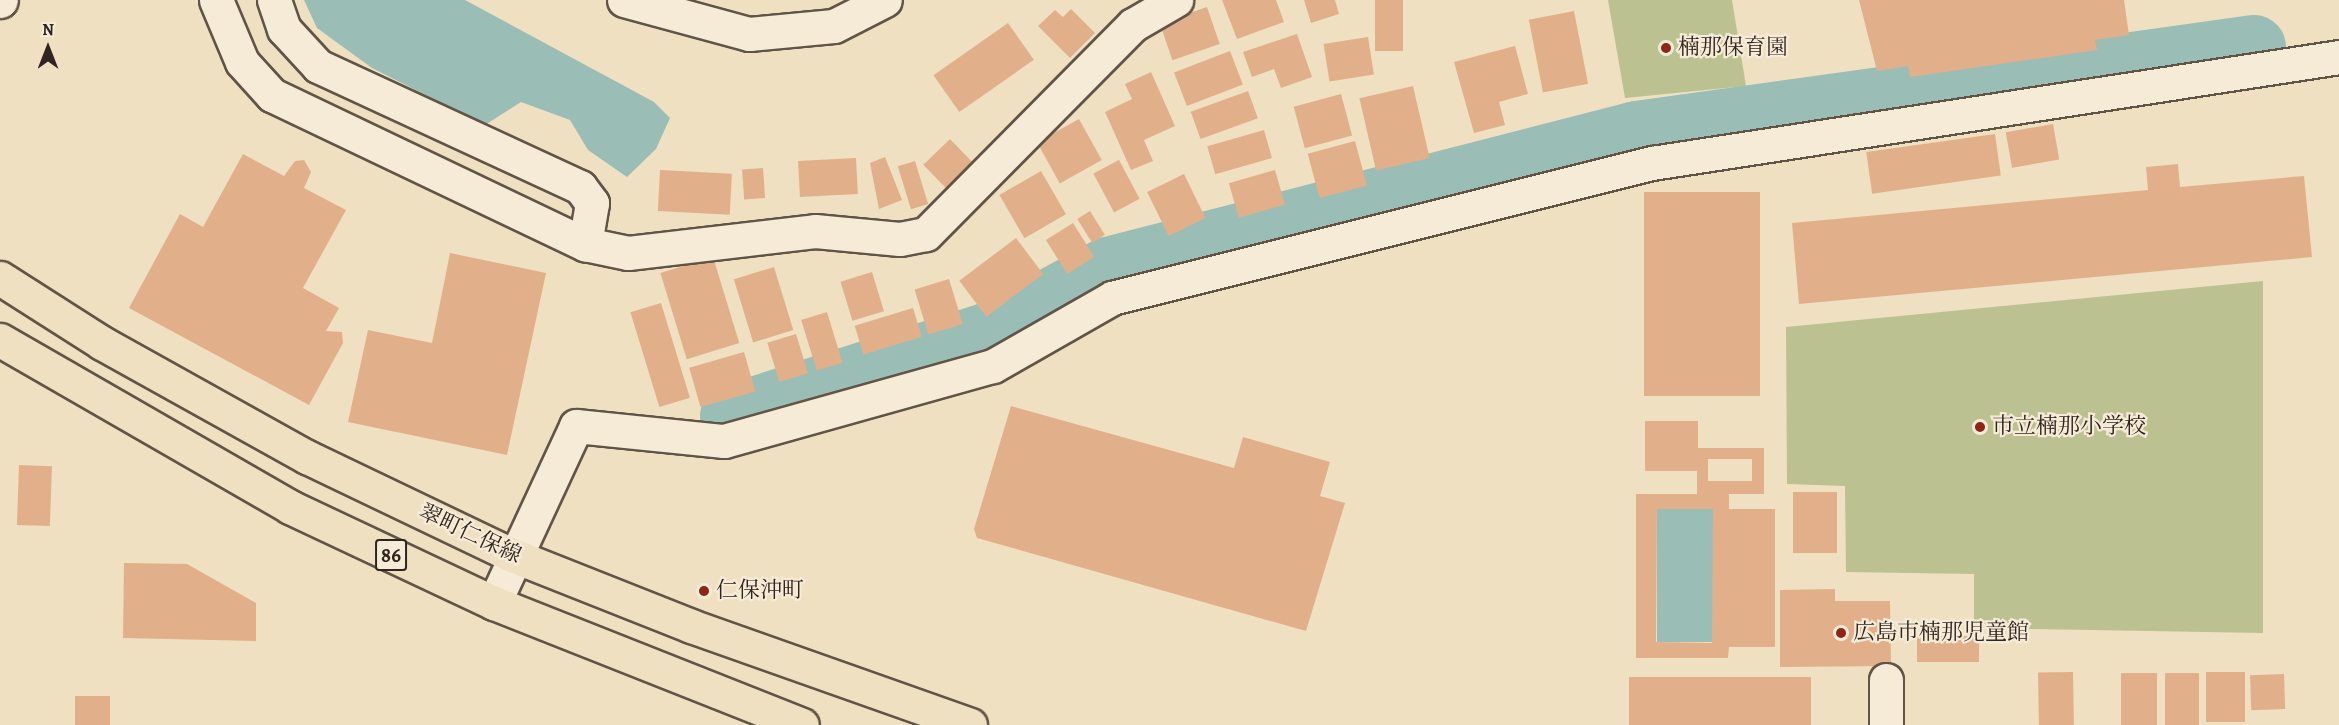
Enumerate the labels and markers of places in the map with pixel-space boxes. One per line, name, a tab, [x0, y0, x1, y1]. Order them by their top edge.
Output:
place label: 楠那保育園	[1678, 35, 1788, 61]
marker: 楠那保育園	[1659, 41, 1673, 55]
place label: 市立楠那小学校	[1992, 414, 2146, 440]
marker: 市立楠那小学校	[1973, 420, 1987, 434]
place label: 仁保沖町	[716, 578, 804, 604]
marker: 仁保沖町	[697, 584, 711, 598]
place label: 広島市楠那児童館	[1853, 620, 2029, 646]
marker: 広島市楠那児童館	[1834, 626, 1848, 640]

